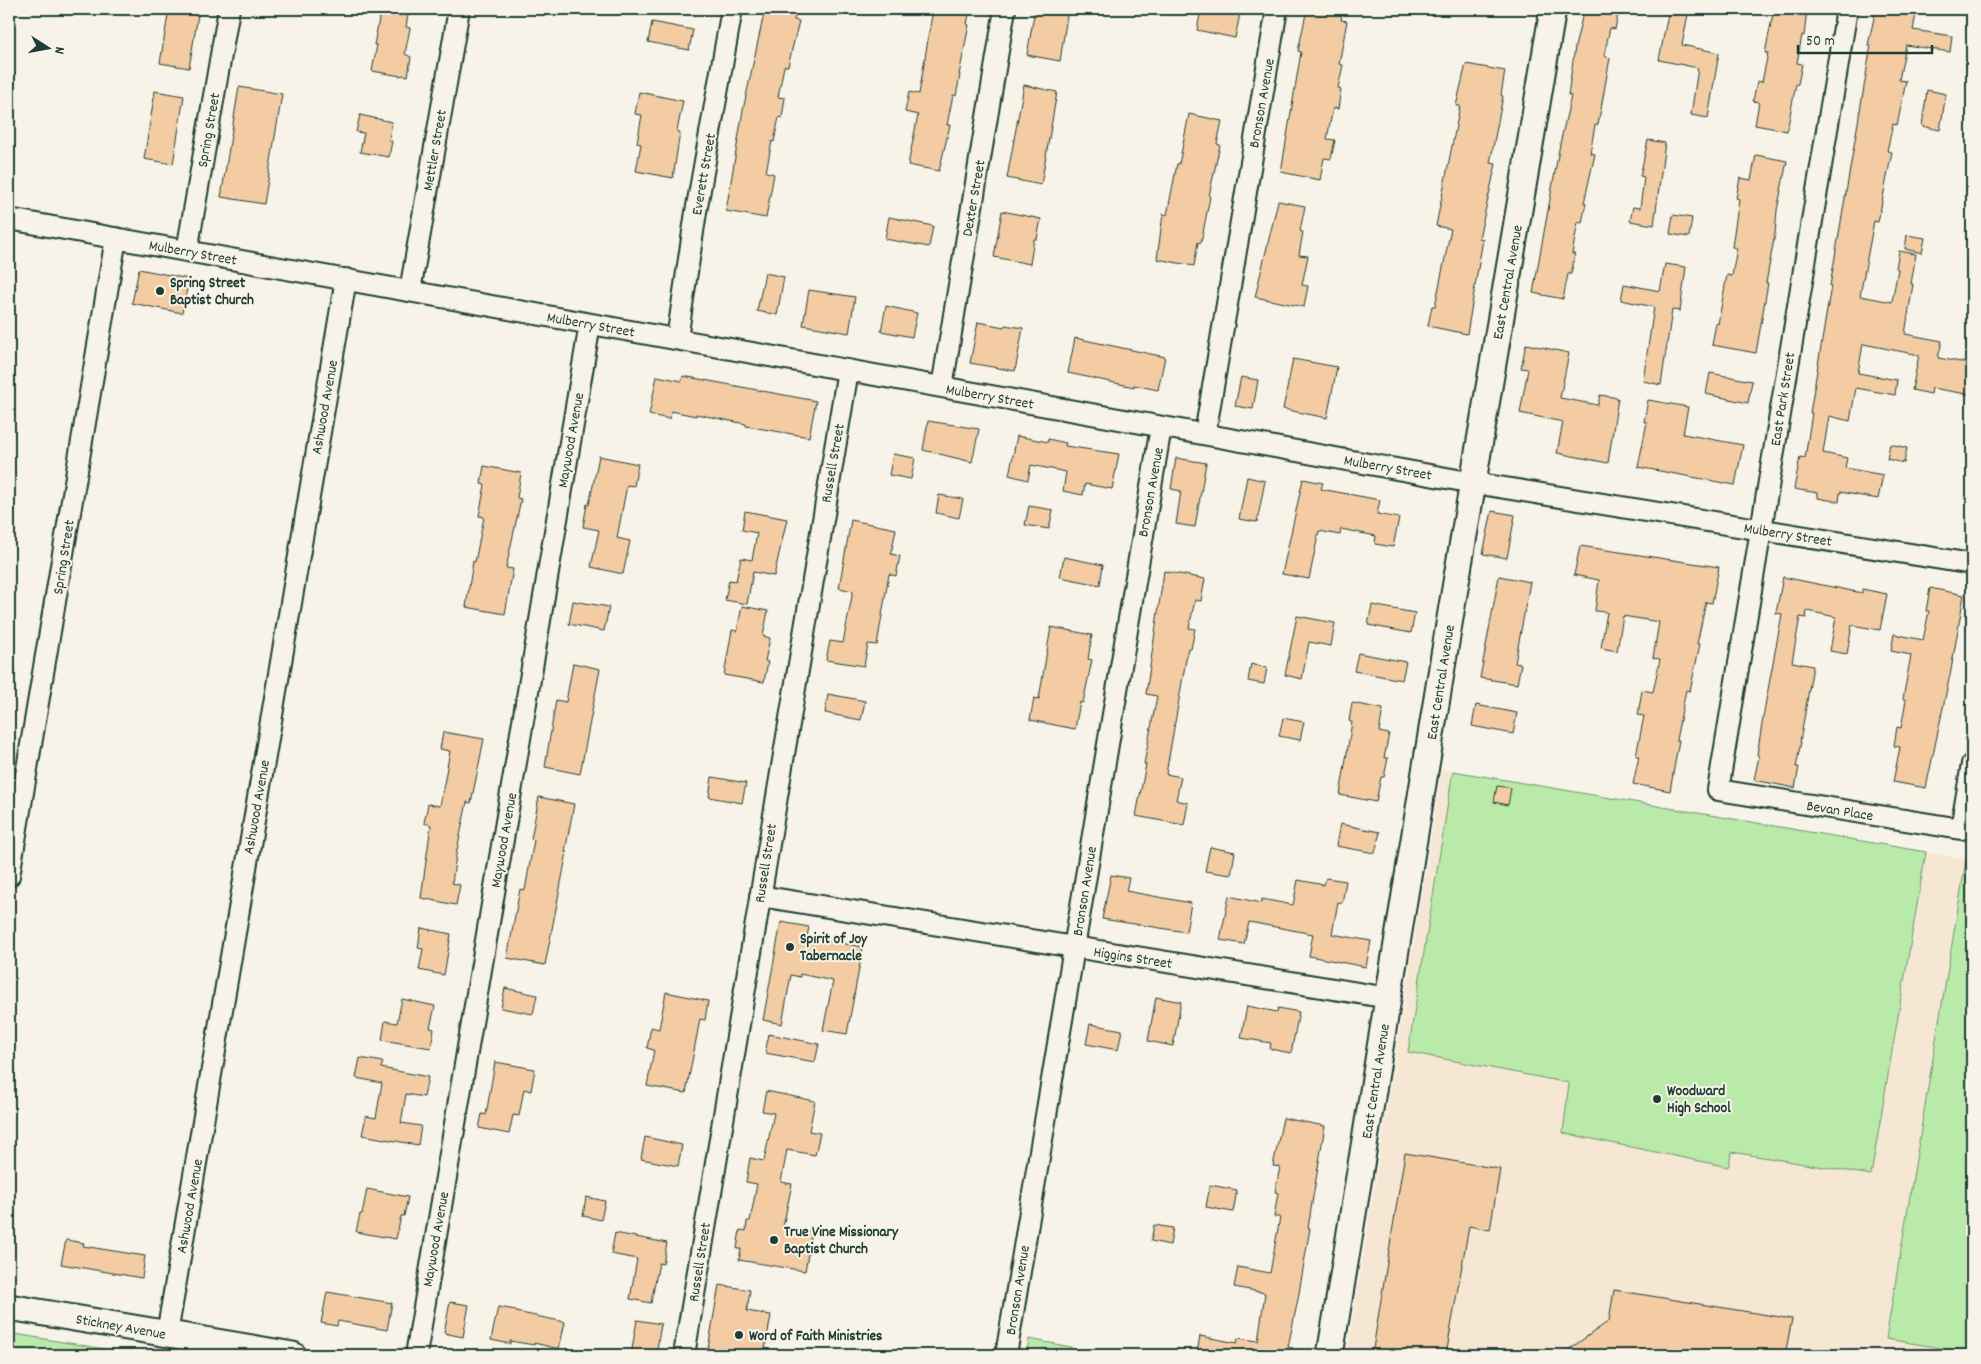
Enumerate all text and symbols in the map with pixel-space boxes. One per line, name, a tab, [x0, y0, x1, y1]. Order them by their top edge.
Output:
north arrow	[22, 22, 72, 72]
scale bar	[1798, 22, 1932, 54]
text: 50 m	[1806, 31, 1835, 53]
text: N	[48, 45, 69, 55]
street label: Bronson Avenue	[1244, 56, 1282, 150]
street label: Spring Street	[193, 91, 227, 169]
street label: Mettler Street	[418, 108, 454, 193]
street label: Everett Street	[687, 131, 723, 217]
street label: Dexter Street	[957, 158, 993, 238]
street label: East Central Avenue	[1488, 223, 1530, 342]
street label: Mulberry Street	[147, 235, 239, 273]
place label: Spring Street Baptist Church	[170, 273, 254, 312]
marker: Spring Street Baptist Church	[154, 285, 166, 297]
street label: Mulberry Street	[545, 307, 637, 345]
street label: East Park Street	[1766, 350, 1802, 448]
street label: Ashwood Avenue	[307, 358, 345, 456]
street label: Mulberry Street	[944, 379, 1036, 417]
street label: Maywood Avenue	[553, 391, 591, 490]
street label: Russell Street	[816, 422, 852, 505]
street label: Bronson Avenue	[1133, 445, 1171, 539]
street label: Mulberry Street	[1342, 450, 1434, 488]
street label: Spring Street	[48, 518, 82, 596]
street label: Mulberry Street	[1742, 518, 1834, 554]
street label: East Central Avenue	[1422, 623, 1462, 741]
street label: Ashwood Avenue	[239, 758, 277, 856]
street label: Maywood Avenue	[486, 791, 524, 890]
street label: Bevan Place	[1805, 796, 1875, 828]
street label: Russell Street	[750, 822, 784, 905]
street label: Bronson Avenue	[1068, 844, 1104, 938]
place label: Spirit of Joy Tabernacle	[800, 929, 868, 968]
marker: Spirit of Joy Tabernacle	[784, 941, 796, 953]
street label: Higgins Street	[1092, 942, 1174, 976]
street label: East Central Avenue	[1357, 1022, 1397, 1140]
place label: Woodward High School	[1667, 1081, 1731, 1120]
marker: Woodward High School	[1651, 1093, 1663, 1105]
street label: Ashwood Avenue	[172, 1157, 210, 1255]
street label: Maywood Avenue	[418, 1190, 456, 1289]
street label: Russell Street	[684, 1221, 718, 1304]
place label: True Vine Missionary Baptist Church	[784, 1222, 899, 1261]
marker: True Vine Missionary Baptist Church	[768, 1234, 780, 1246]
street label: Bronson Avenue	[1001, 1243, 1037, 1337]
street label: Stickney Avenue	[74, 1309, 168, 1347]
place label: Word of Faith Ministries	[749, 1326, 882, 1348]
marker: Word of Faith Ministries	[733, 1329, 745, 1341]

